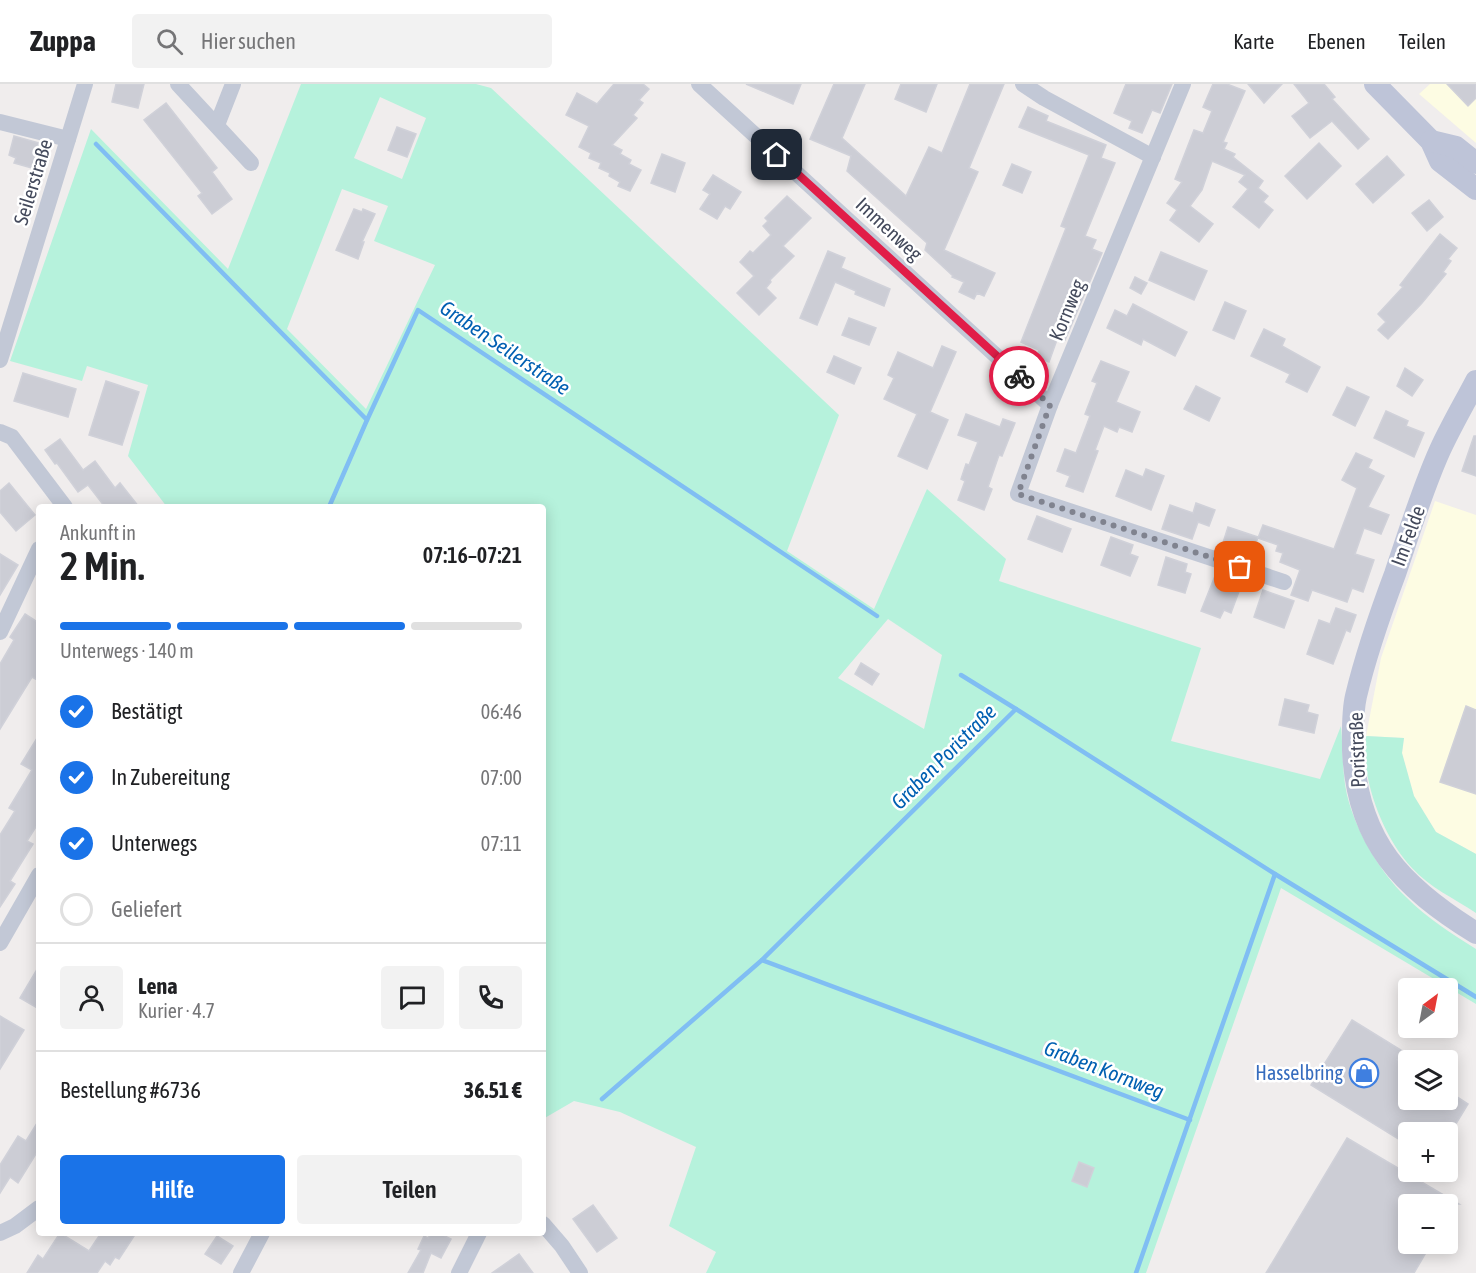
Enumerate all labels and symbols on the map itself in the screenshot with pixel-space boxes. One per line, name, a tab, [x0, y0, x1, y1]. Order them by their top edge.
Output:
pin	[751, 129, 802, 180]
street label: Seilerstraße	[9, 136, 56, 227]
street label: Immenweg	[851, 192, 927, 265]
street label: Kornweg	[1044, 276, 1089, 344]
water label: Graben Seilerstraße	[436, 295, 575, 399]
courier	[989, 346, 1049, 406]
street label: Im Felde	[1386, 502, 1429, 569]
pin	[1214, 541, 1265, 592]
water label: Graben Poristraße	[886, 699, 1001, 814]
street label: Poristraße	[1344, 712, 1369, 788]
north arrow	[1398, 978, 1458, 1038]
water label: Graben Kornweg	[1041, 1035, 1168, 1103]
shop icon: Hasselbring	[1348, 1057, 1380, 1089]
place label: Hasselbring	[1255, 1061, 1343, 1084]

